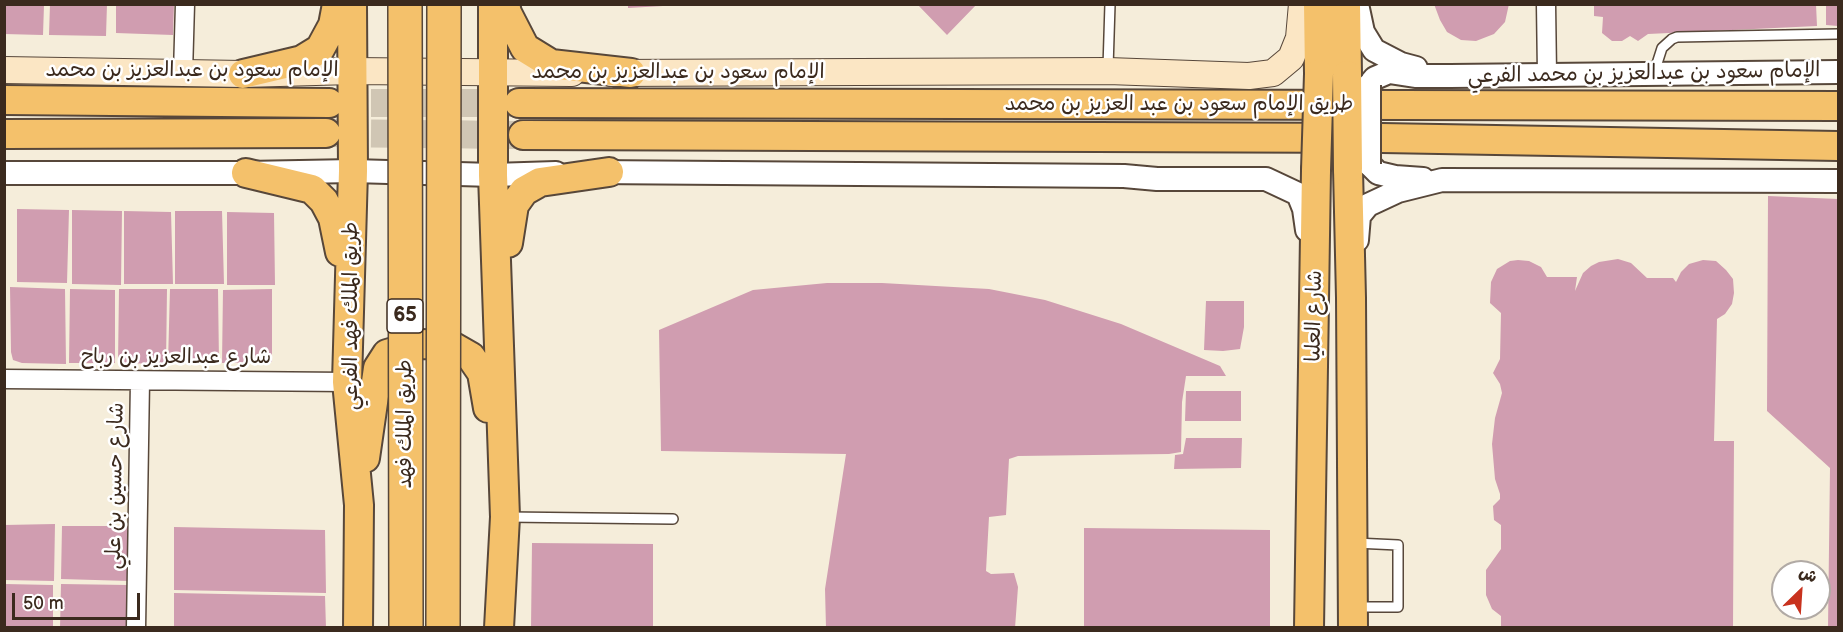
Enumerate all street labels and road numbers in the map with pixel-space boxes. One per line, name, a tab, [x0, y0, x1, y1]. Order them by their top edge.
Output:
street label: الإمام سعود بن عبدالعزيز بن محمد	[45, 58, 339, 84]
street label: الإمام سعود بن عبدالعزيز بن محمد الفرعي	[1467, 58, 1821, 90]
street label: الإمام سعود بن عبدالعزيز بن محمد	[531, 60, 825, 86]
street label: طريق الإمام سعود بن عبد العزيز بن محمد	[1005, 92, 1353, 118]
street label: طريق الملك فهد الفرعي	[339, 222, 365, 410]
street label: شارع العليا	[1302, 270, 1328, 362]
road number: 65	[387, 299, 423, 333]
street label: شارع عبدالعزيز بن رباح	[81, 345, 271, 371]
street label: طريق الملك فهد	[393, 359, 419, 489]
street label: شارع حسين بن علي	[102, 402, 130, 570]

